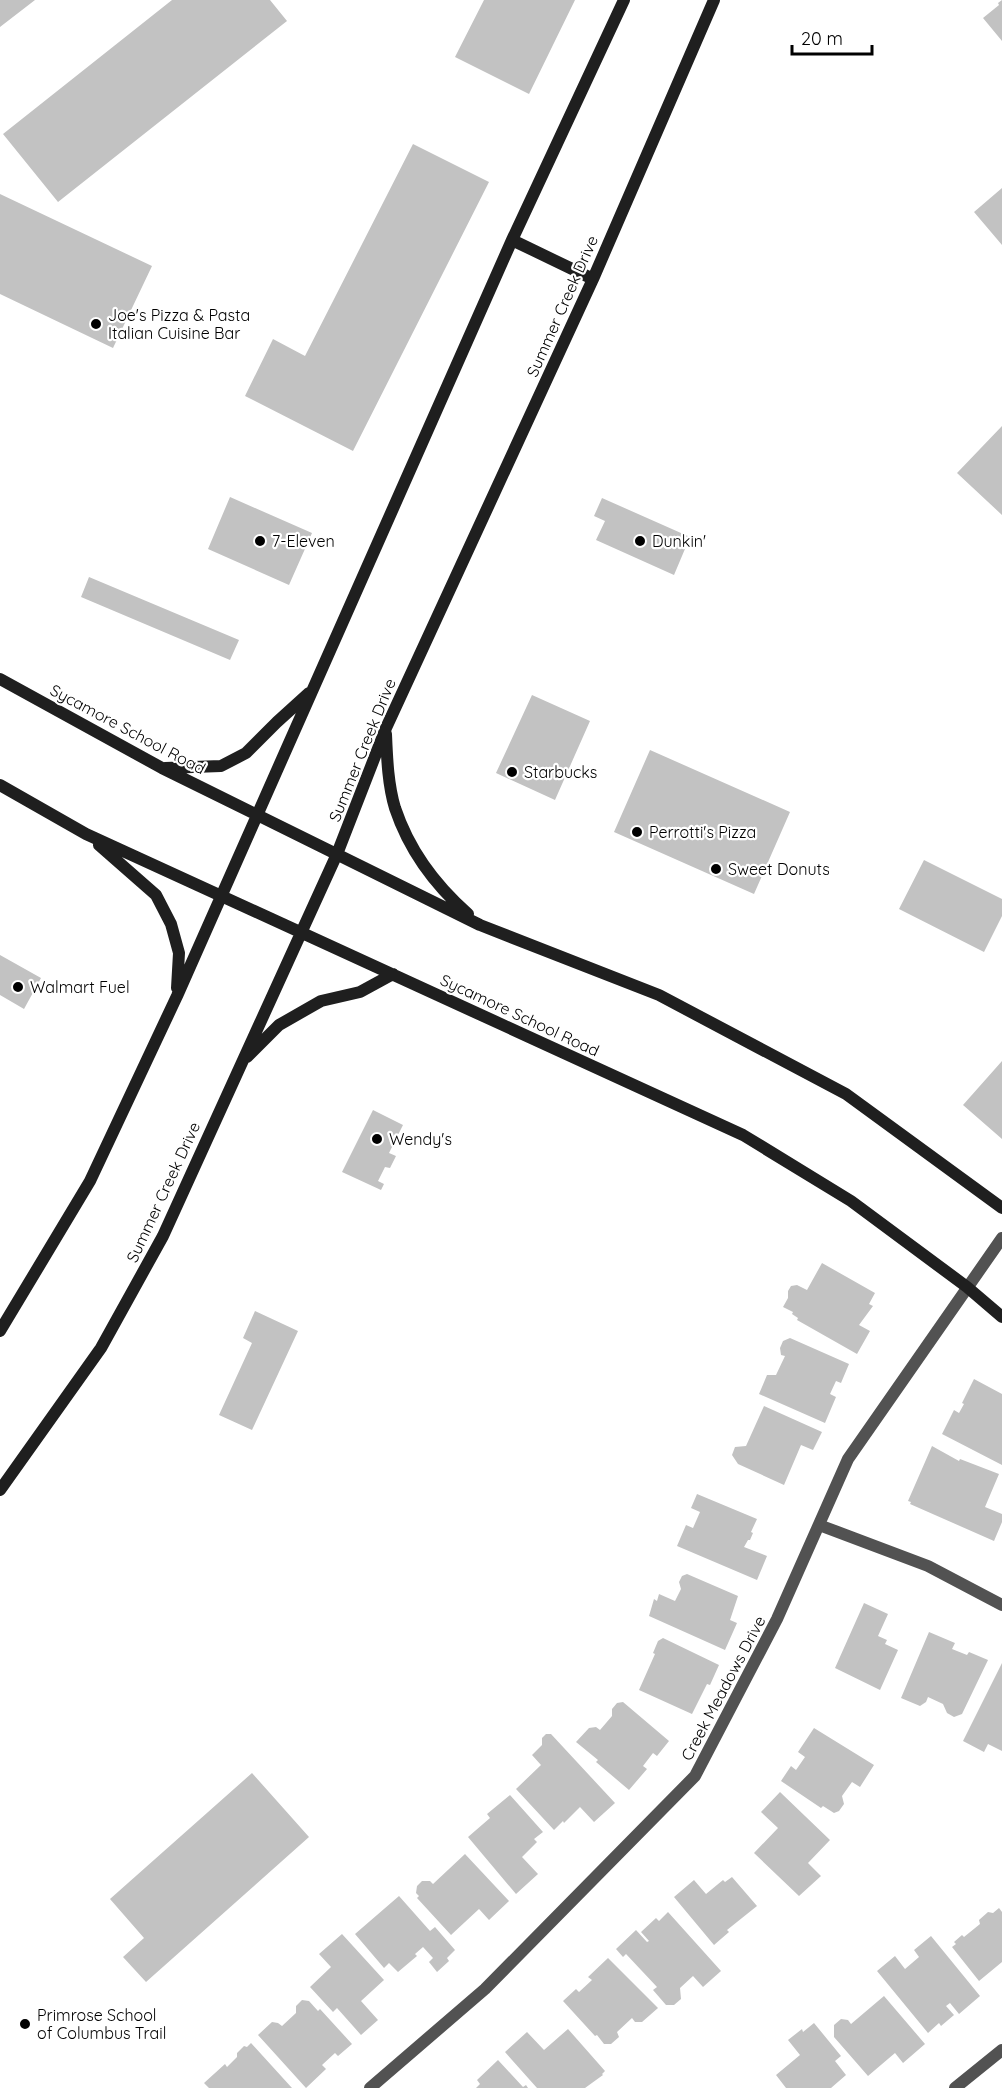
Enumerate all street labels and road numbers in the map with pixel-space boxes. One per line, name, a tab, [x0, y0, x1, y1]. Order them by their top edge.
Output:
street label: Summer Creek Drive	[522, 232, 602, 380]
street label: Summer Creek Drive	[324, 675, 400, 825]
street label: Sycamore School Road	[47, 680, 209, 778]
street label: Sycamore School Road	[437, 969, 603, 1061]
street label: Summer Creek Drive	[122, 1119, 204, 1265]
street label: Creek Meadows Drive	[676, 1612, 770, 1764]

